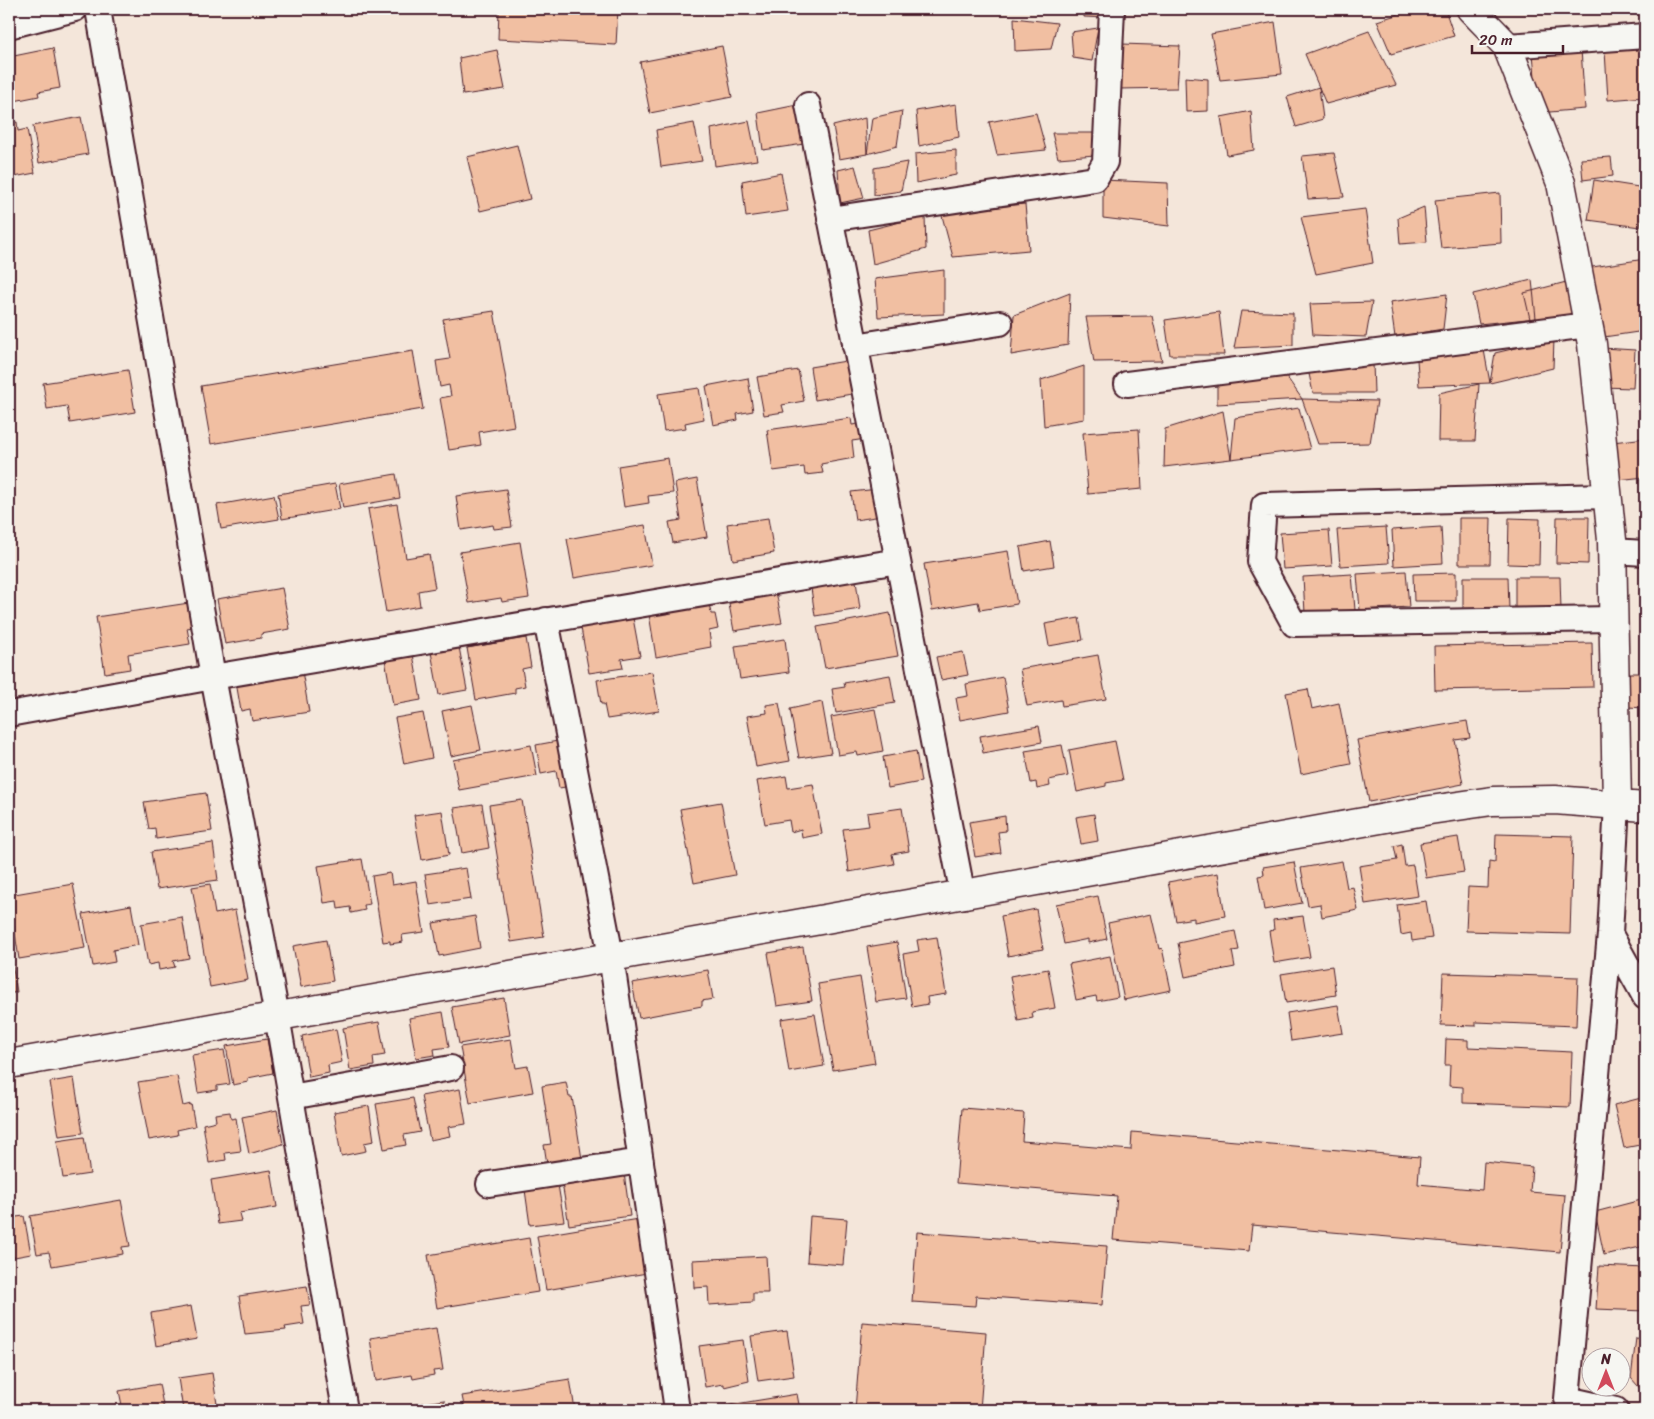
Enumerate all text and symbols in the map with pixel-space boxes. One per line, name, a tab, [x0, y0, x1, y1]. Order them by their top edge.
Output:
scale bar	[1472, 22, 1563, 54]
text: 20 m	[1479, 27, 1513, 53]
north arrow	[1582, 1346, 1632, 1396]
text: N	[1600, 1347, 1611, 1372]

